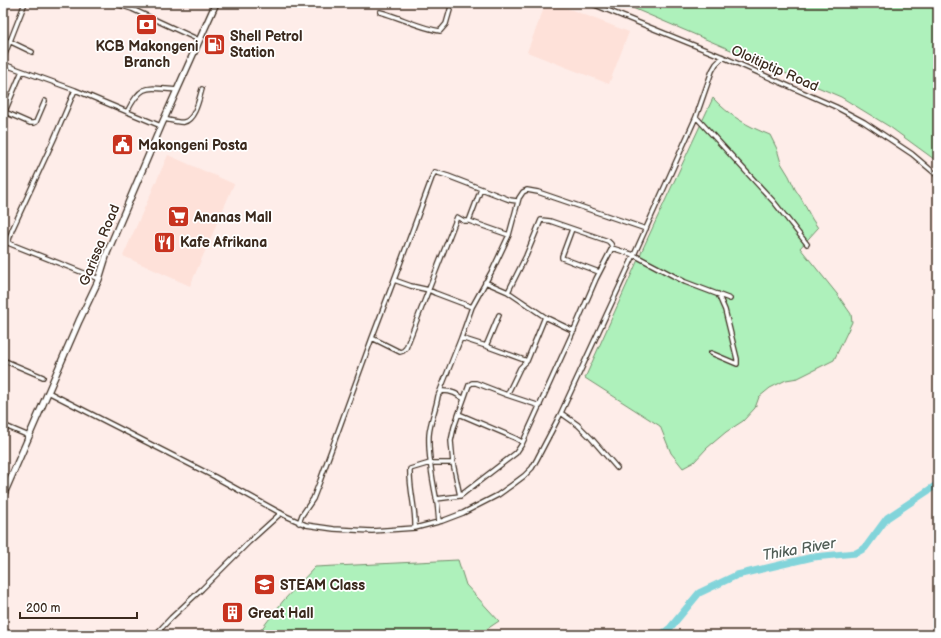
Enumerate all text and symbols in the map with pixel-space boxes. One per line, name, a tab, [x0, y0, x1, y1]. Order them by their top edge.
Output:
bank icon: KCB Makongeni Branch	[134, 11, 160, 37]
place label: Shell Petrol Station	[230, 28, 303, 61]
fuel station icon: Shell Petrol Station	[202, 31, 228, 57]
place label: KCB Makongeni Branch	[96, 38, 198, 71]
street label: Oloitiptip Road	[729, 42, 821, 95]
public building icon: Makongeni Posta	[110, 132, 136, 158]
place label: Makongeni Posta	[138, 137, 247, 154]
street label: Garissa Road	[75, 202, 123, 288]
supermarket icon: Ananas Mall	[166, 204, 192, 230]
place label: Ananas Mall	[193, 209, 272, 226]
restaurant icon: Kafe Afrikana	[152, 229, 178, 255]
place label: Kafe Afrikana	[180, 234, 267, 251]
water label: Thika River	[761, 533, 839, 565]
school or university icon: STEAM Class	[252, 572, 278, 598]
place label: STEAM Class	[280, 577, 365, 594]
scale bar	[20, 594, 137, 620]
building icon: Great Hall	[219, 600, 245, 626]
text: 200 m	[26, 601, 60, 616]
place label: Great Hall	[248, 605, 314, 622]

